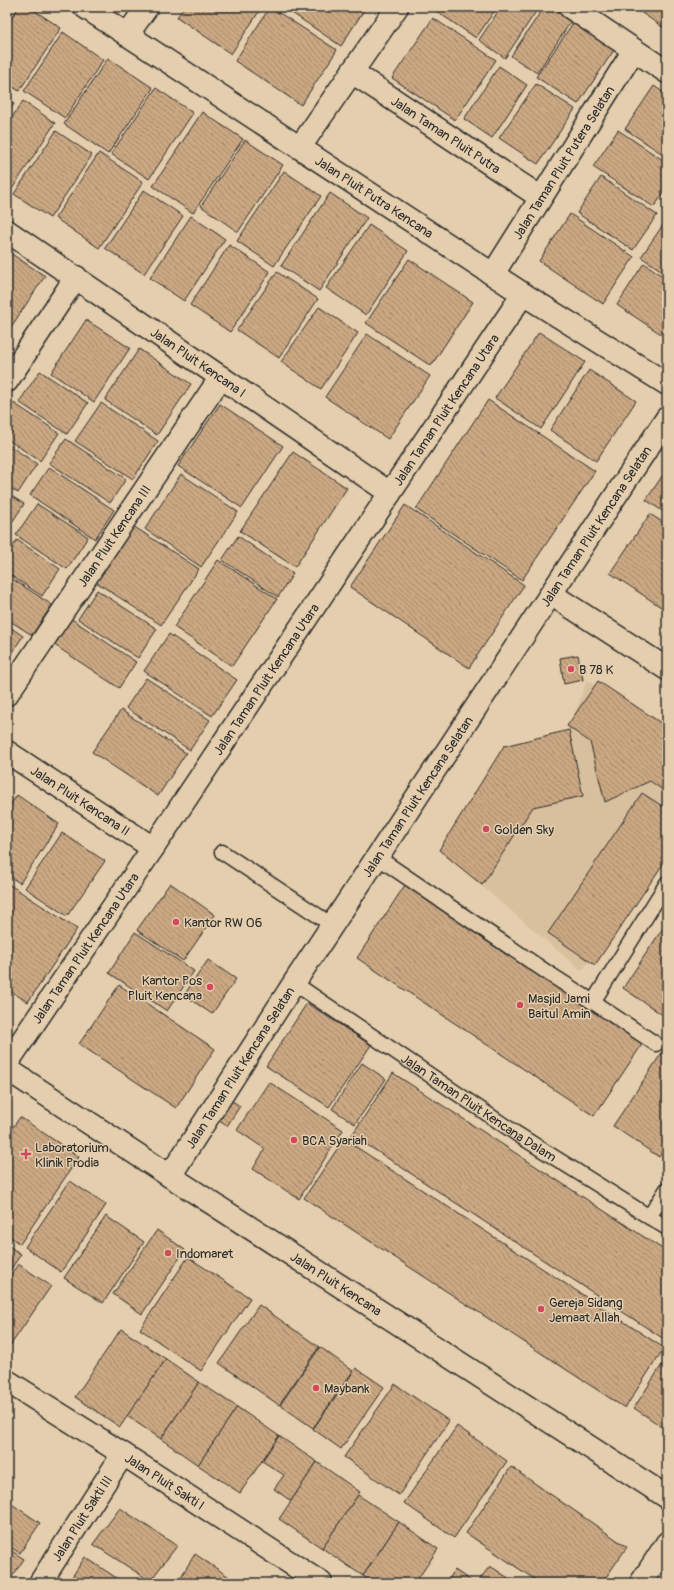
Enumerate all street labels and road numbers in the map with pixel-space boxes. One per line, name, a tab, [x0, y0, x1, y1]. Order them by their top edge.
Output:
street label: Jalan Taman Pluit Putera Selatan	[510, 83, 618, 243]
street label: Jalan Taman Pluit Putra	[388, 93, 503, 178]
street label: Jalan Pluit Putra Kencana	[312, 153, 436, 242]
street label: Jalan Pluit Kencana I	[147, 325, 249, 401]
street label: Jalan Taman Pluit Kencana Utara	[390, 331, 503, 489]
street label: Jalan Taman Pluit Kencana Selatan	[538, 443, 655, 610]
street label: Jalan Pluit Kencana III	[75, 482, 155, 590]
street label: Jalan Taman Pluit Kencana Utara	[210, 601, 323, 758]
street label: Jalan Taman Pluit Kencana Selatan	[359, 714, 477, 880]
street label: Jalan Pluit Kencana II	[27, 763, 133, 840]
street label: Jalan Taman Pluit Kencana Utara	[29, 870, 143, 1027]
street label: Jalan Taman Pluit Kencana Selatan	[183, 984, 298, 1152]
street label: Jalan Taman Pluit Kencana Dalam	[398, 1051, 559, 1166]
street label: Jalan Pluit Kencana	[287, 1249, 384, 1320]
street label: Jalan Pluit Sakti I	[122, 1450, 207, 1514]
street label: Jalan Pluit Sakti III	[49, 1473, 116, 1565]

